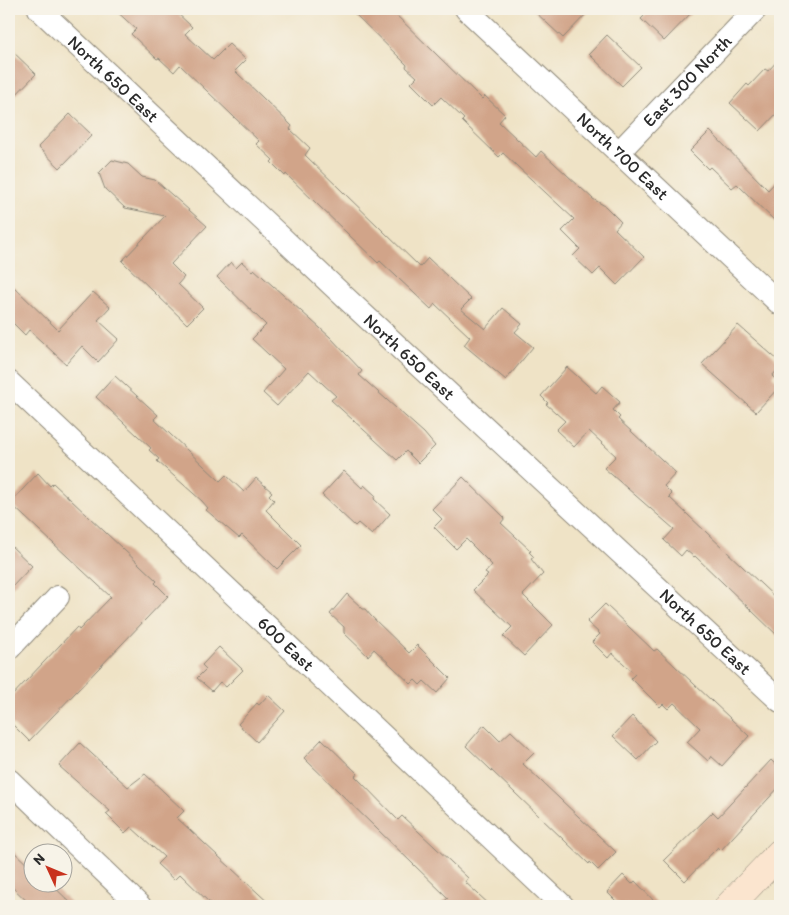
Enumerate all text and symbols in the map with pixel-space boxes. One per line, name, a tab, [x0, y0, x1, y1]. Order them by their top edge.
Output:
street label: East 300 North	[638, 30, 737, 131]
street label: North 650 East	[63, 31, 164, 127]
street label: North 700 East	[572, 108, 673, 205]
street label: North 650 East	[359, 309, 460, 405]
street label: North 650 East	[655, 584, 756, 680]
street label: 600 East	[253, 612, 319, 676]
north arrow	[22, 842, 72, 892]
text: N	[30, 850, 48, 869]

